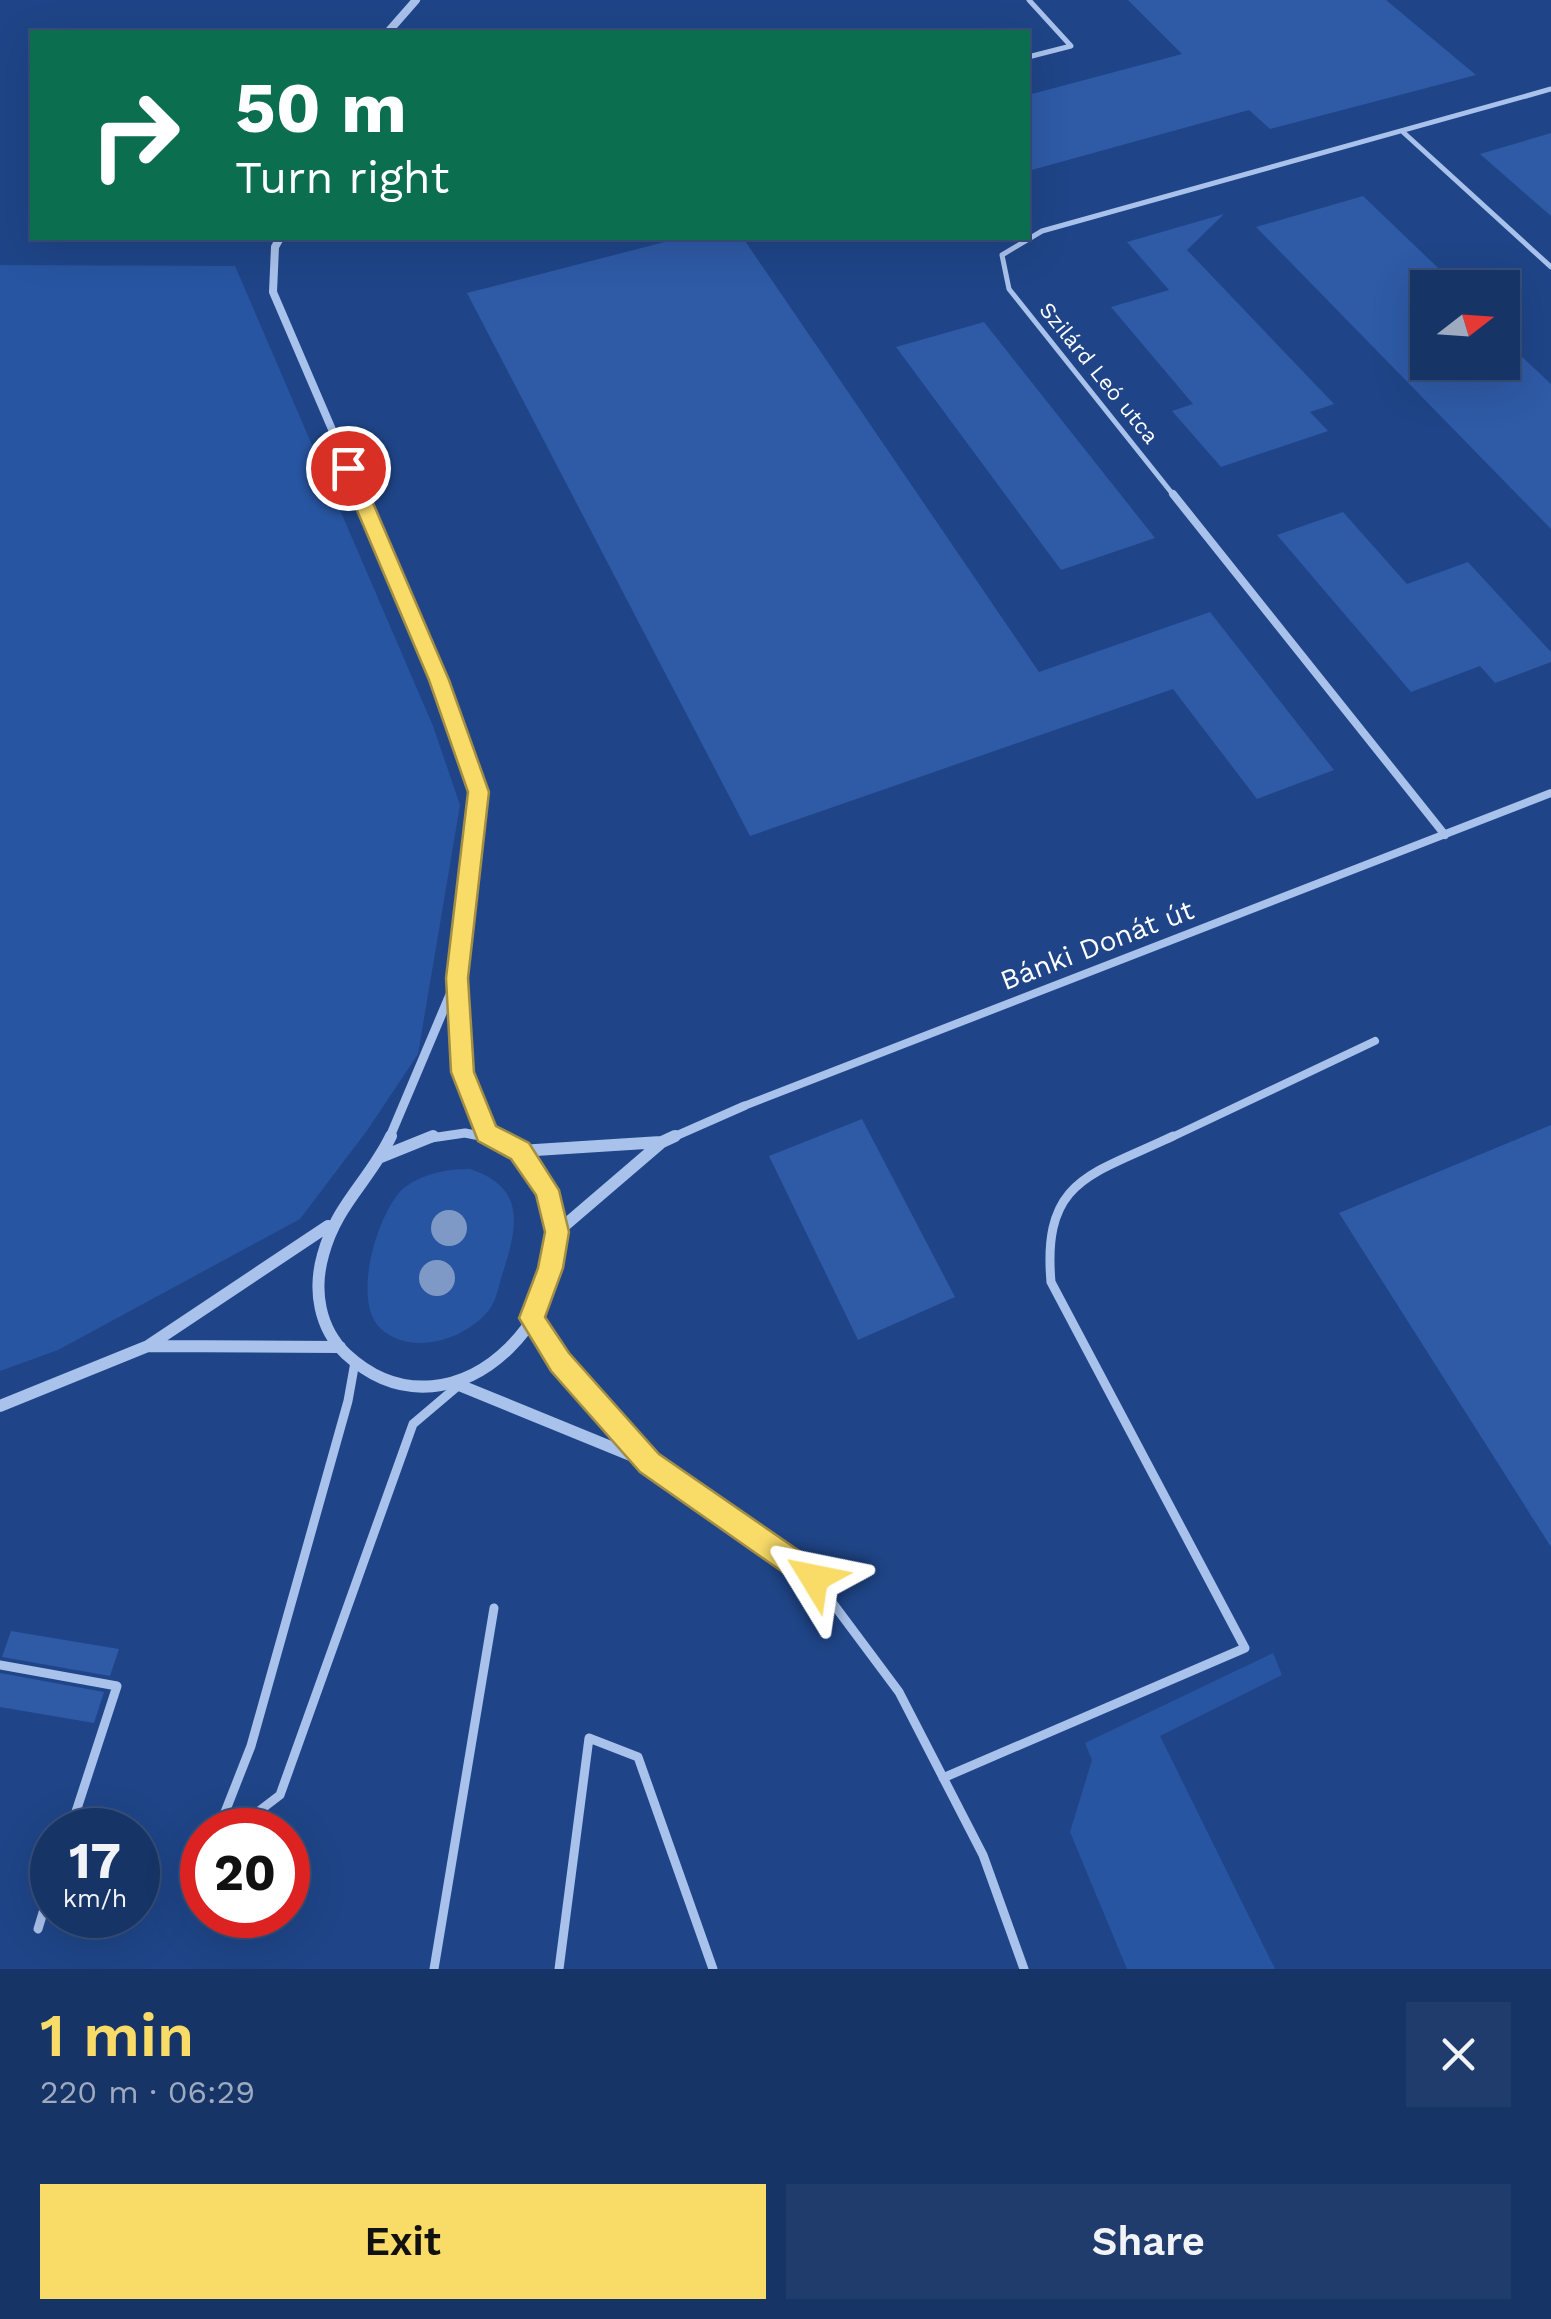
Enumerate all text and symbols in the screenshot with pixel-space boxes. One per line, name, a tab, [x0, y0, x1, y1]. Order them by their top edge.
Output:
text: 50 m	[235, 67, 407, 149]
icon: right	[70, 70, 200, 200]
text: Turn right	[235, 151, 449, 204]
north arrow	[1410, 270, 1520, 380]
map controls	[1410, 270, 1520, 380]
street label: Szilárd Leó utca	[1034, 297, 1164, 449]
pin	[306, 426, 391, 511]
icon: arrive	[321, 441, 376, 496]
street label: Bánki Donát út	[996, 893, 1198, 997]
position arrow	[762, 1526, 866, 1630]
speed limit sign: 20	[180, 1808, 310, 1938]
text: 17	[69, 1831, 121, 1890]
text: km/h	[63, 1884, 127, 1913]
text: 1 min	[40, 2000, 194, 2071]
button: close	[1406, 2002, 1511, 2107]
text: 220 m · 06:29	[40, 2073, 255, 2111]
button: Exit	[40, 2184, 766, 2299]
button: Share	[786, 2184, 1511, 2299]

